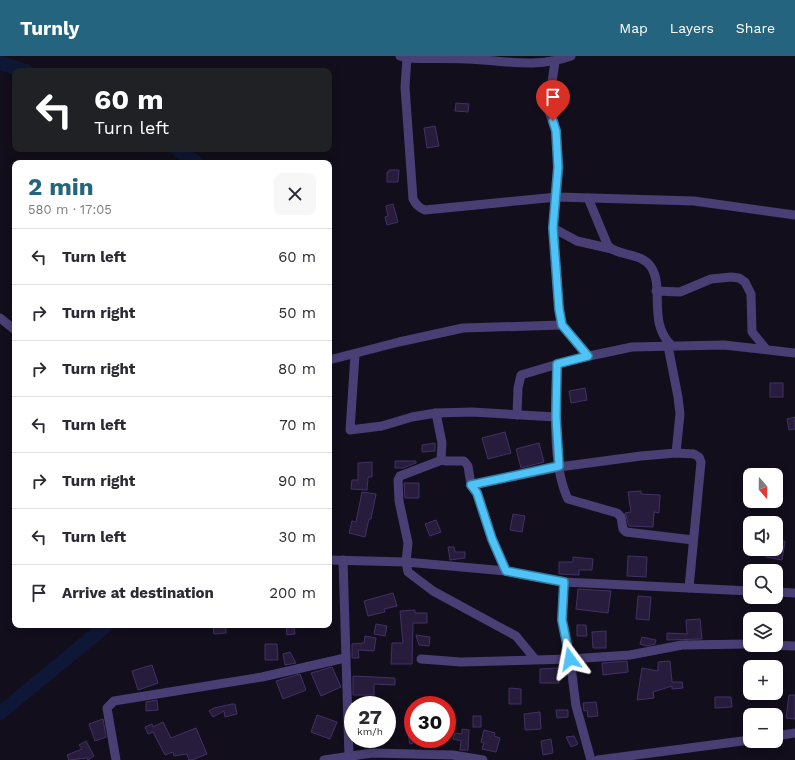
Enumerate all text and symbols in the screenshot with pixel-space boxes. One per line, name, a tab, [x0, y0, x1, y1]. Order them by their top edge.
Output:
text: Turnly	[20, 17, 80, 40]
text: Map	[619, 20, 648, 36]
text: Layers	[670, 20, 714, 36]
text: Share	[736, 20, 775, 36]
pin	[536, 80, 570, 121]
text: 60 m	[94, 83, 164, 116]
icon: left	[28, 84, 80, 136]
icon: arrive	[542, 86, 564, 108]
text: Turn left	[94, 117, 169, 138]
text: 2 min	[28, 173, 94, 201]
button: close	[274, 173, 316, 215]
text: 580 m · 17:05	[28, 202, 112, 217]
icon: left	[28, 246, 50, 268]
text: Turn left	[62, 248, 126, 266]
text: 60 m	[278, 248, 316, 266]
icon: right	[28, 302, 50, 324]
text: Turn right	[62, 304, 135, 322]
text: 50 m	[279, 304, 316, 322]
icon: right	[28, 358, 50, 380]
text: Turn right	[62, 360, 135, 378]
text: 80 m	[278, 360, 316, 378]
icon: left	[28, 414, 50, 436]
text: Turn left	[62, 416, 126, 434]
text: 70 m	[279, 416, 316, 434]
north arrow	[743, 468, 783, 508]
map controls	[743, 468, 783, 748]
icon: right	[28, 470, 50, 492]
text: Turn right	[62, 472, 135, 490]
text: 90 m	[278, 472, 316, 490]
button: sound	[743, 516, 783, 556]
icon: left	[28, 526, 50, 548]
text: Turn left	[62, 528, 126, 546]
text: 30 m	[279, 528, 316, 546]
button: search	[743, 564, 783, 604]
icon: arrive	[28, 582, 50, 604]
text: Arrive at destination	[62, 584, 214, 602]
text: 200 m	[269, 584, 316, 602]
button: layers	[743, 612, 783, 652]
position arrow	[549, 638, 591, 680]
button: +	[743, 660, 783, 700]
speed limit sign: 30	[404, 696, 456, 748]
text: 27	[358, 705, 382, 729]
button: −	[743, 708, 783, 748]
text: km/h	[357, 726, 383, 737]

